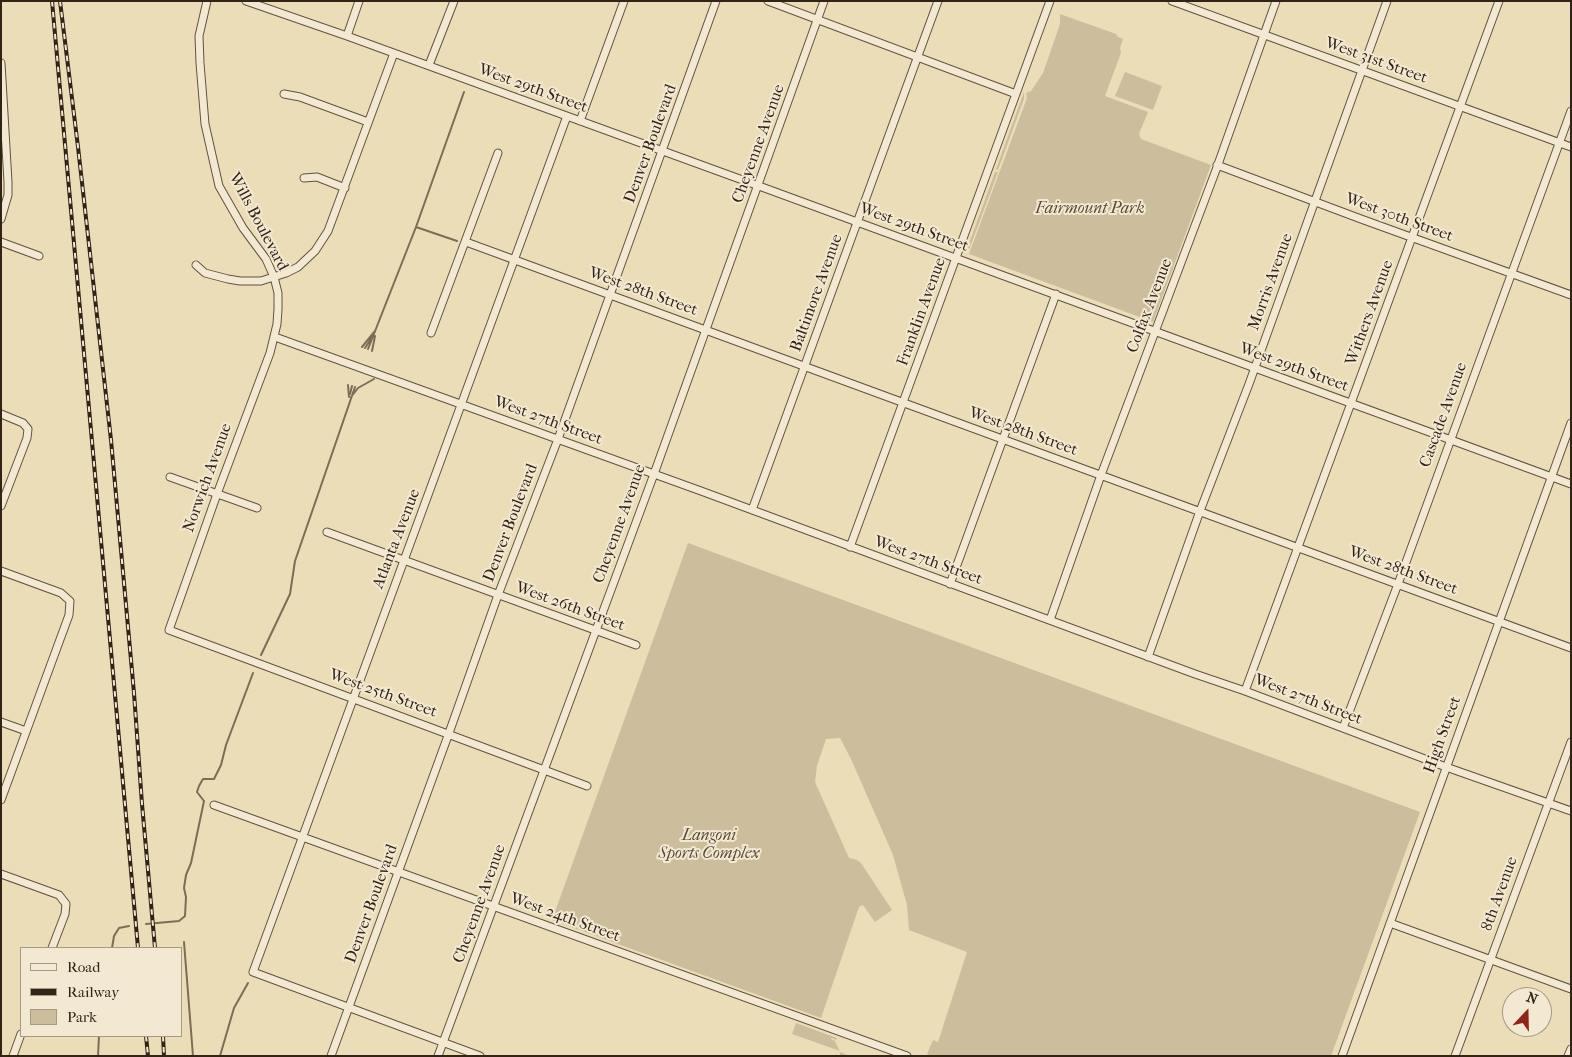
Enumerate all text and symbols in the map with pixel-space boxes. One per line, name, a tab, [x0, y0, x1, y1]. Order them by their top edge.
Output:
street label: West 31st Street	[1322, 34, 1430, 88]
street label: West 29th Street	[476, 60, 590, 118]
street label: Denver Boulevard	[621, 82, 681, 206]
street label: Cheyenne Avenue	[729, 82, 789, 206]
street label: Wills Boulevard	[224, 170, 292, 274]
street label: West 30th Street	[1342, 190, 1456, 246]
street label: West 29th Street	[857, 199, 971, 257]
park label: Fairmount Park	[1035, 199, 1145, 219]
street label: Morris Avenue	[1245, 231, 1297, 333]
street label: Baltimore Avenue	[787, 232, 847, 354]
street label: Franklin Avenue	[894, 255, 950, 369]
street label: Colfax Avenue	[1123, 256, 1177, 356]
street label: Withers Avenue	[1342, 258, 1398, 368]
street label: West 28th Street	[586, 263, 700, 321]
street label: West 29th Street	[1237, 339, 1351, 397]
street label: Cascade Avenue	[1416, 360, 1472, 470]
street label: West 27th Street	[491, 392, 605, 450]
street label: West 28th Street	[966, 403, 1080, 461]
street label: Norwich Avenue	[179, 421, 237, 535]
street label: Denver Boulevard	[480, 461, 542, 585]
street label: Cheyenne Avenue	[590, 462, 650, 586]
street label: Atlanta Avenue	[369, 486, 425, 592]
street label: West 27th Street	[871, 532, 985, 590]
street label: West 28th Street	[1346, 542, 1460, 600]
street label: West 26th Street	[513, 578, 627, 636]
street label: West 25th Street	[327, 666, 439, 722]
street label: West 27th Street	[1251, 671, 1365, 729]
street label: High Street	[1420, 694, 1466, 776]
park label: Langoni Sports Complex	[659, 826, 759, 864]
street label: Denver Boulevard	[342, 842, 402, 966]
street label: Cheyenne Avenue	[450, 842, 510, 966]
street label: 8th Avenue	[1478, 854, 1522, 934]
street label: West 24th Street	[507, 889, 623, 947]
legend	[20, 947, 182, 1037]
text: Road	[67, 958, 100, 976]
text: Railway	[67, 983, 119, 1001]
north arrow	[1502, 987, 1552, 1037]
text: N	[1524, 989, 1540, 1008]
text: Park	[67, 1008, 97, 1026]

